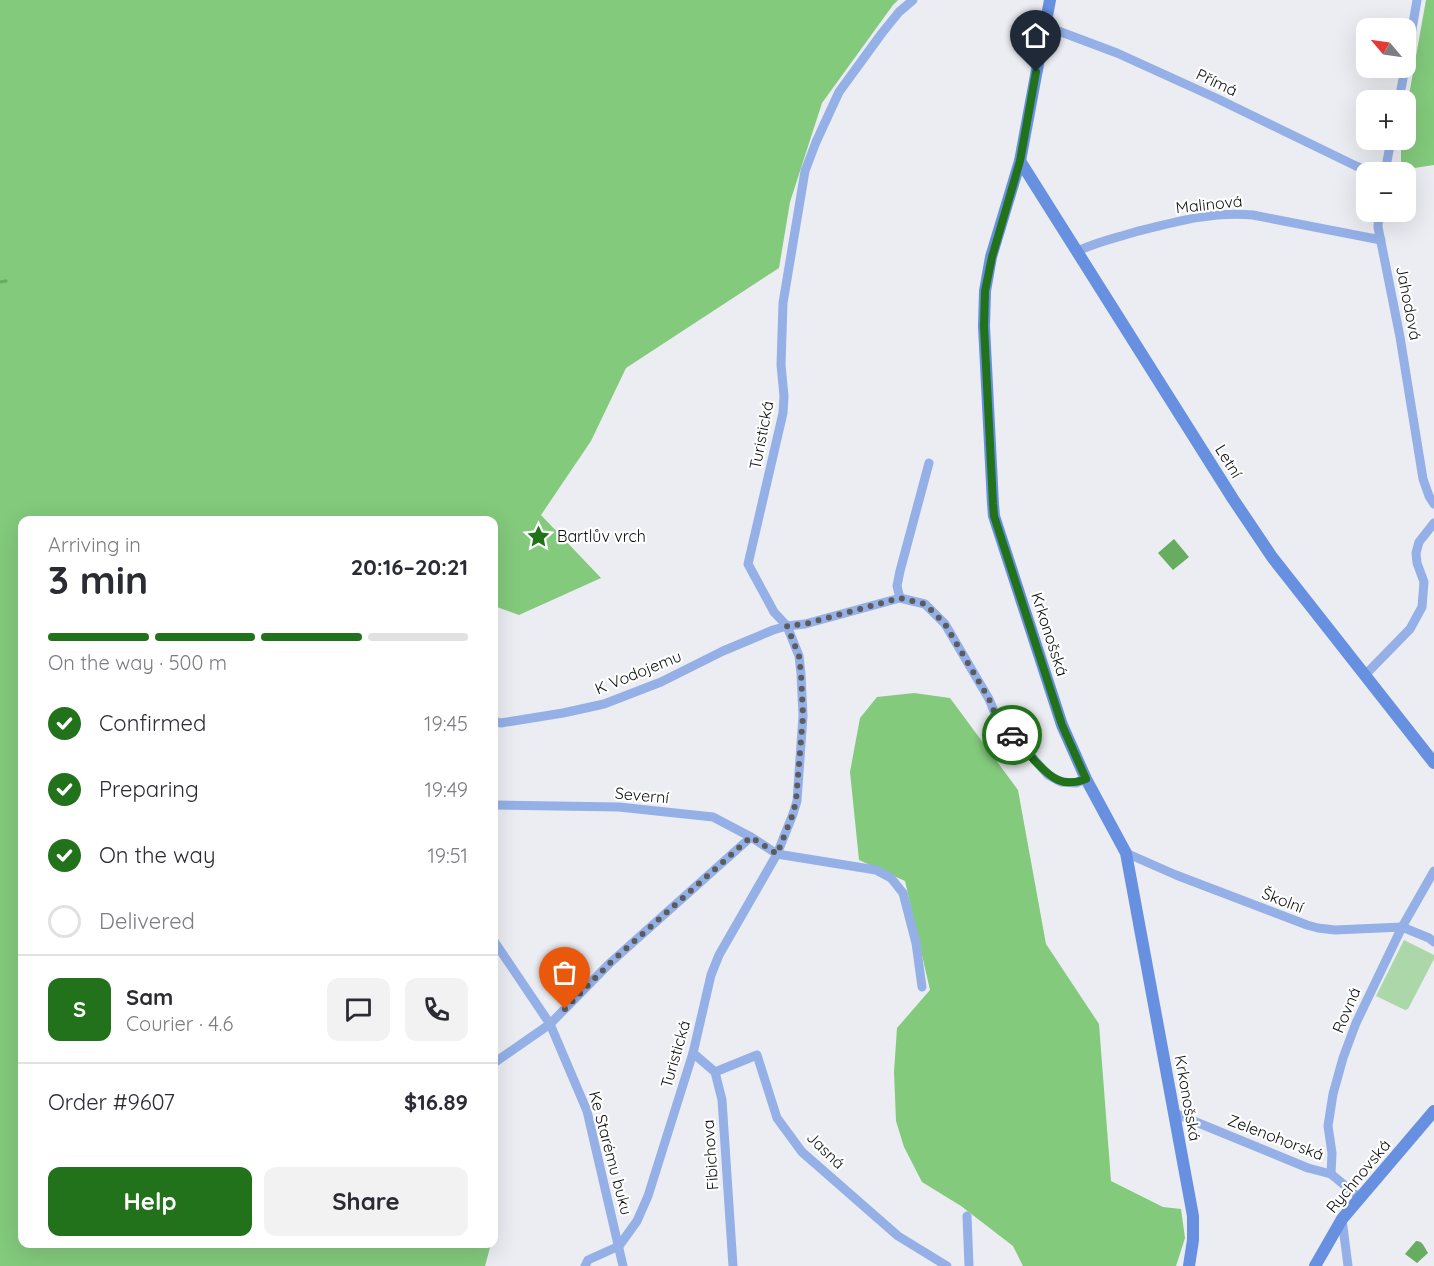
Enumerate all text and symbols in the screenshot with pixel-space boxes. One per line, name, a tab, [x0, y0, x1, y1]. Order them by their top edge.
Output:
pin	[1010, 10, 1061, 72]
north arrow	[1356, 18, 1416, 78]
map controls	[1356, 18, 1416, 222]
icon: home	[1019, 19, 1052, 52]
street label: Přímá	[1193, 64, 1241, 100]
button: +	[1356, 90, 1416, 150]
button: −	[1356, 162, 1416, 222]
street label: Malinová	[1175, 191, 1243, 217]
street label: Jahodová	[1392, 264, 1426, 342]
street label: Turistická	[745, 399, 777, 471]
street label: Letní	[1211, 441, 1247, 482]
place icon: Bartlův vrch	[526, 523, 552, 549]
place label: Bartlův vrch	[557, 526, 646, 546]
text: Arriving in	[48, 532, 141, 557]
text: 20:16–20:21	[351, 553, 468, 581]
text: 3 min	[48, 555, 148, 604]
street label: Krkonošská	[1027, 590, 1073, 678]
street label: K Vodojemu	[592, 646, 684, 698]
text: On the way · 500 m	[48, 650, 227, 675]
courier	[982, 705, 1042, 765]
icon: check	[48, 707, 81, 740]
text: Confirmed	[99, 709, 206, 737]
text: 19:45	[424, 711, 468, 736]
icon: car	[996, 719, 1029, 752]
icon: check	[48, 773, 81, 806]
text: Preparing	[99, 775, 199, 803]
text: 19:49	[424, 777, 468, 802]
street label: Severní	[614, 783, 670, 807]
icon: check	[48, 839, 81, 872]
text: On the way	[99, 841, 215, 869]
text: 19:51	[427, 843, 468, 868]
street label: Školní	[1259, 883, 1307, 917]
text: Delivered	[99, 907, 195, 935]
pin	[539, 947, 590, 1009]
icon: bag	[548, 956, 581, 989]
button: chat	[327, 978, 390, 1041]
button: phone	[405, 978, 468, 1041]
text: Sam	[126, 983, 173, 1011]
street label: Rovná	[1327, 984, 1365, 1036]
text: S	[73, 995, 86, 1023]
text: Courier · 4.6	[126, 1011, 233, 1036]
street label: Turistická	[656, 1018, 694, 1090]
street label: Krkonošská	[1171, 1054, 1205, 1142]
text: Order #9607	[48, 1088, 175, 1116]
text: $16.89	[404, 1088, 468, 1116]
street label: Ke Starému buku	[585, 1089, 637, 1217]
street label: Zelenohorská	[1225, 1110, 1327, 1164]
street label: Fibichova	[698, 1119, 722, 1191]
street label: Jasná	[803, 1127, 849, 1173]
street label: Rychnovská	[1321, 1135, 1395, 1217]
button: Help	[48, 1167, 252, 1236]
button: Share	[264, 1167, 468, 1236]

